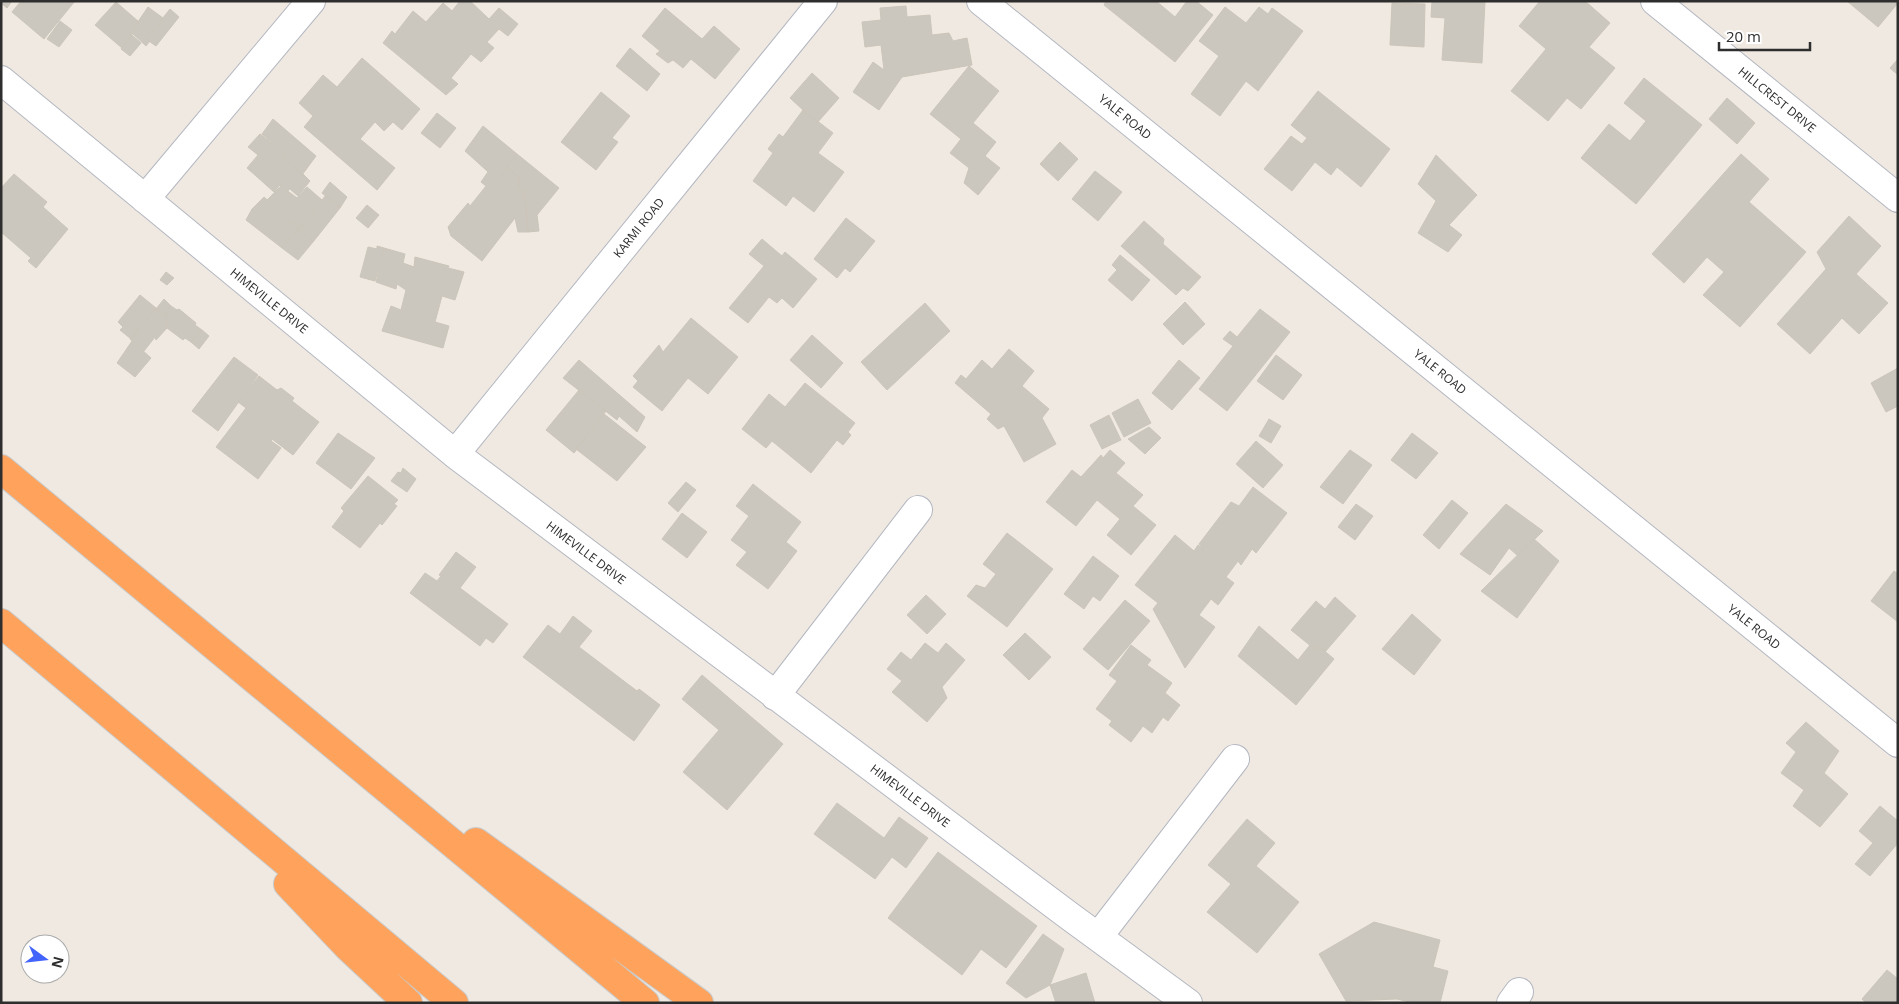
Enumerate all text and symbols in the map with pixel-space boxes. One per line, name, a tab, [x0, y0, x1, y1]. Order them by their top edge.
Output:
scale bar	[1719, 20, 1810, 52]
text: 20 m	[1726, 26, 1761, 46]
street label: HILLCREST DRIVE	[1735, 63, 1820, 136]
street label: YALE ROAD	[1095, 90, 1155, 143]
street label: KARMI ROAD	[609, 194, 668, 261]
street label: HIMEVILLE DRIVE	[227, 264, 312, 337]
street label: YALE ROAD	[1410, 345, 1470, 398]
street label: HIMEVILLE DRIVE	[543, 517, 630, 588]
street label: YALE ROAD	[1724, 600, 1784, 653]
street label: HIMEVILLE DRIVE	[867, 760, 954, 831]
north arrow	[20, 934, 70, 984]
text: N	[47, 955, 69, 970]

